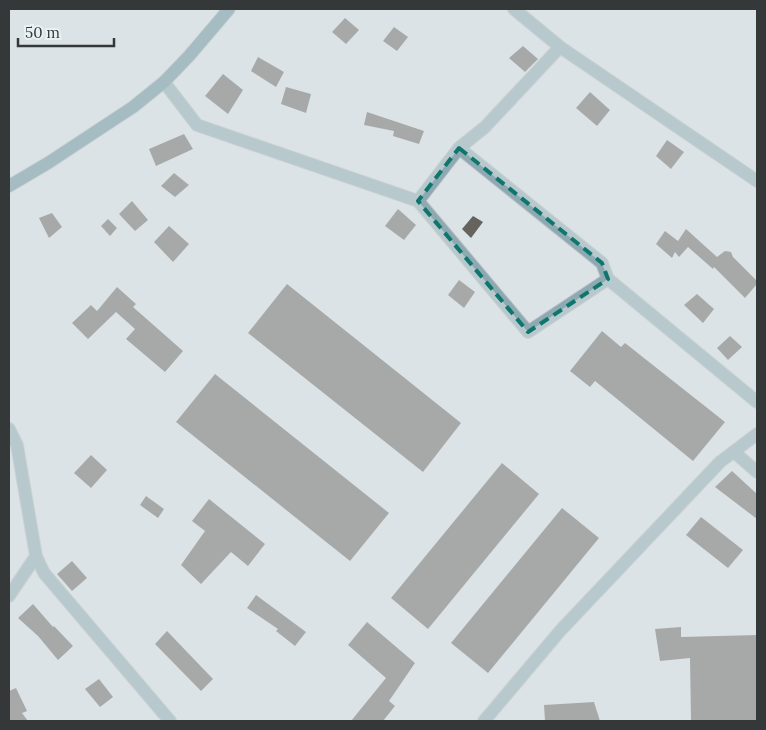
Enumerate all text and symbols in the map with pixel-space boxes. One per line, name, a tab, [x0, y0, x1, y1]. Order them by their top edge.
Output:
scale bar	[18, 15, 114, 47]
text: 50 m	[25, 23, 60, 42]

